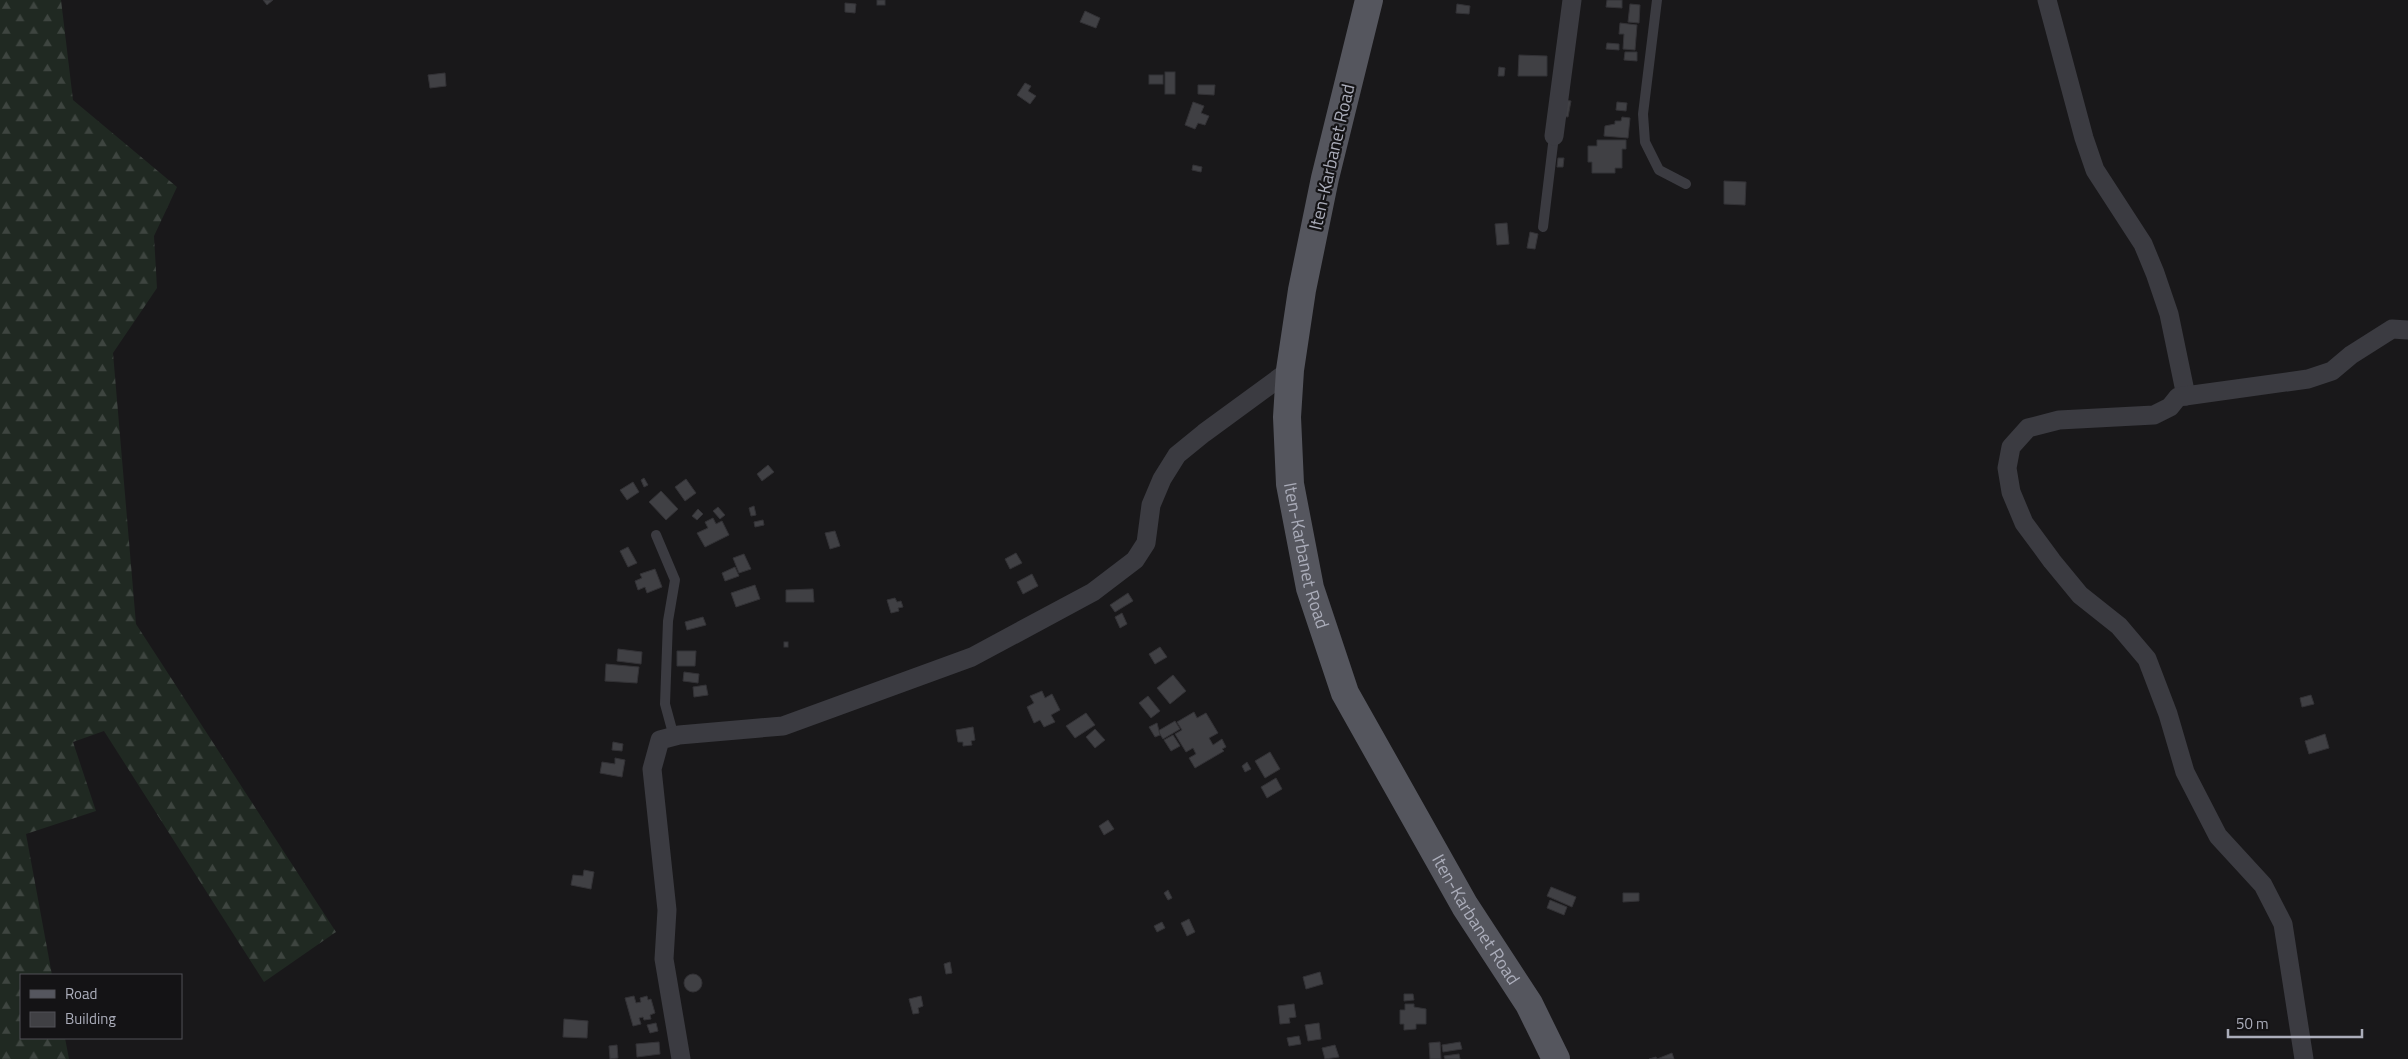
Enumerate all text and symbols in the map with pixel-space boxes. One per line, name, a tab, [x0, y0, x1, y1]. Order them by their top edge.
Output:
street label: Iten-Karbanet Road	[1302, 81, 1361, 233]
street label: Iten-Karbanet Road	[1277, 480, 1337, 632]
street label: Iten-Karbanet Road	[1425, 849, 1527, 990]
legend	[20, 974, 182, 1039]
text: Road	[65, 982, 97, 1005]
scale bar	[2228, 1006, 2362, 1038]
text: Building	[65, 1007, 116, 1030]
text: 50 m	[2236, 1012, 2269, 1035]

